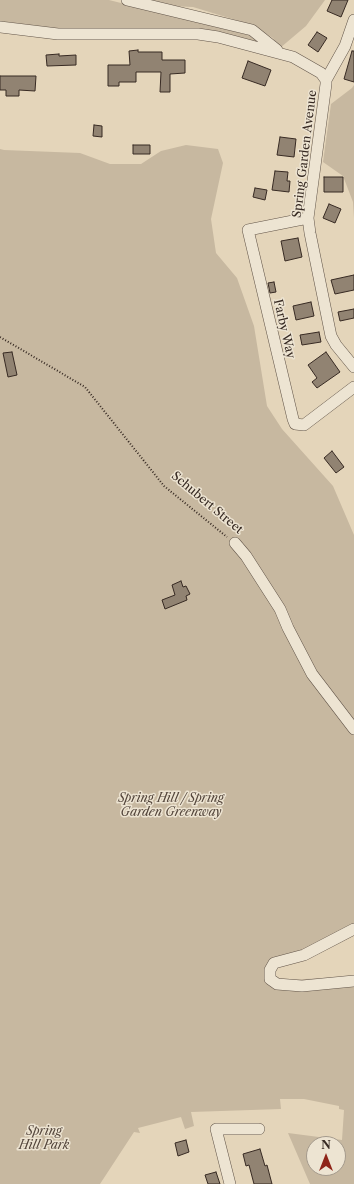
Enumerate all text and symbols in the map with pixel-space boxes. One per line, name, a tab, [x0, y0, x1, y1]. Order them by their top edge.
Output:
street label: Spring Garden Avenue	[290, 89, 320, 219]
street label: Farby Way	[270, 298, 298, 360]
street label: Schubert Street	[168, 469, 246, 537]
park label: Spring Hill / Spring Garden Greenway	[118, 792, 224, 820]
park label: Spring Hill Park	[19, 1125, 69, 1153]
north arrow	[306, 1136, 346, 1176]
text: N	[321, 1138, 331, 1152]

